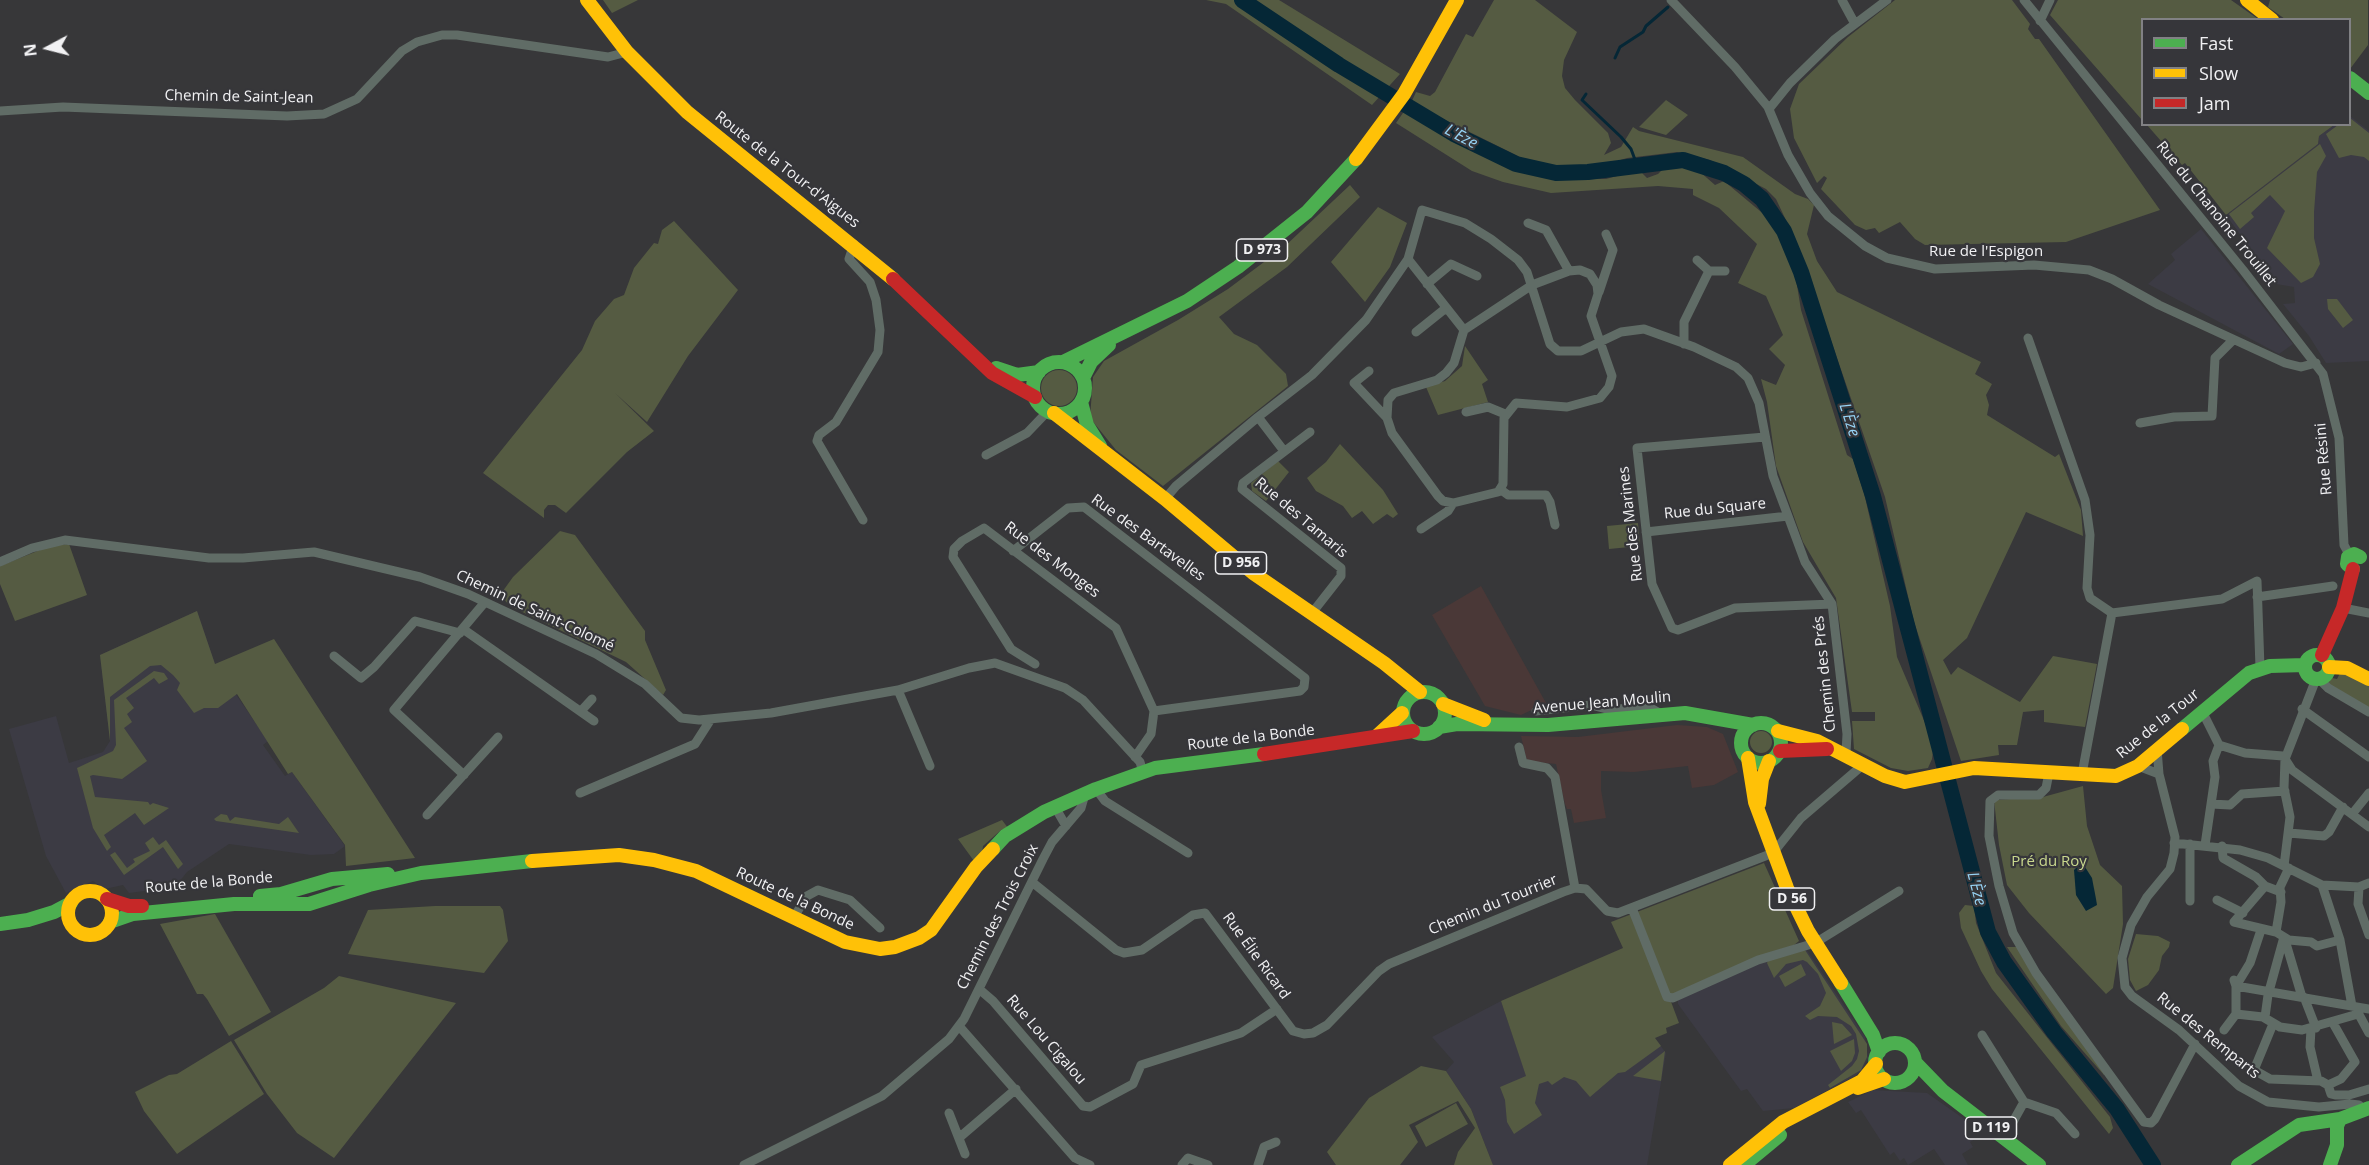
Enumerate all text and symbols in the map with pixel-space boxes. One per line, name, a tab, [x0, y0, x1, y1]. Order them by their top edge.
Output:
north arrow	[18, 18, 78, 78]
legend	[2141, 18, 2351, 126]
text: Fast	[2199, 31, 2233, 55]
text: N	[18, 42, 42, 58]
text: Slow	[2199, 61, 2238, 85]
street label: Chemin de Saint-Jean	[164, 87, 314, 107]
text: Jam	[2199, 91, 2231, 115]
street label: Route de la Tour-d'Aigues	[711, 108, 863, 232]
water label: L'Èze	[1441, 120, 1481, 154]
street label: Rue du Chanoine Trouillet	[2152, 138, 2280, 290]
road number: D 973	[1236, 239, 1288, 261]
street label: Rue de l'Espigon	[1929, 243, 2043, 261]
water label: L'Èze	[1835, 401, 1863, 439]
street label: Rue Résini	[2312, 422, 2336, 496]
street label: Rue des Marines	[1615, 465, 1647, 583]
street label: Rue des Tamaris	[1251, 474, 1351, 562]
street label: Rue des Bartavelles	[1088, 491, 1208, 585]
street label: Rue du Square	[1663, 495, 1767, 523]
street label: Rue des Monges	[1001, 518, 1103, 602]
road number: D 956	[1216, 552, 1266, 574]
street label: Chemin de Saint-Colomé	[453, 566, 617, 656]
street label: Chemin des Prés	[1810, 615, 1840, 733]
street label: Rue de la Tour	[2113, 685, 2203, 763]
street label: Avenue Jean Moulin	[1532, 688, 1672, 718]
street label: Route de la Bonde	[1186, 721, 1316, 755]
street label: Chemin des Trois Croix	[953, 841, 1043, 993]
park label: Pré du Roy	[2011, 853, 2087, 871]
street label: Route de la Bonde	[733, 864, 857, 934]
street label: Route de la Bonde	[144, 868, 274, 898]
water label: L'Èze	[1962, 870, 1990, 908]
street label: Chemin du Tourrier	[1426, 871, 1560, 939]
road number: D 56	[1770, 888, 1814, 910]
street label: Rue Élie Ricard	[1218, 909, 1294, 1003]
street label: Rue des Remparts	[2153, 989, 2263, 1083]
street label: Rue Lou Cigalou	[1002, 992, 1090, 1088]
road number: D 119	[1966, 1117, 2016, 1139]

